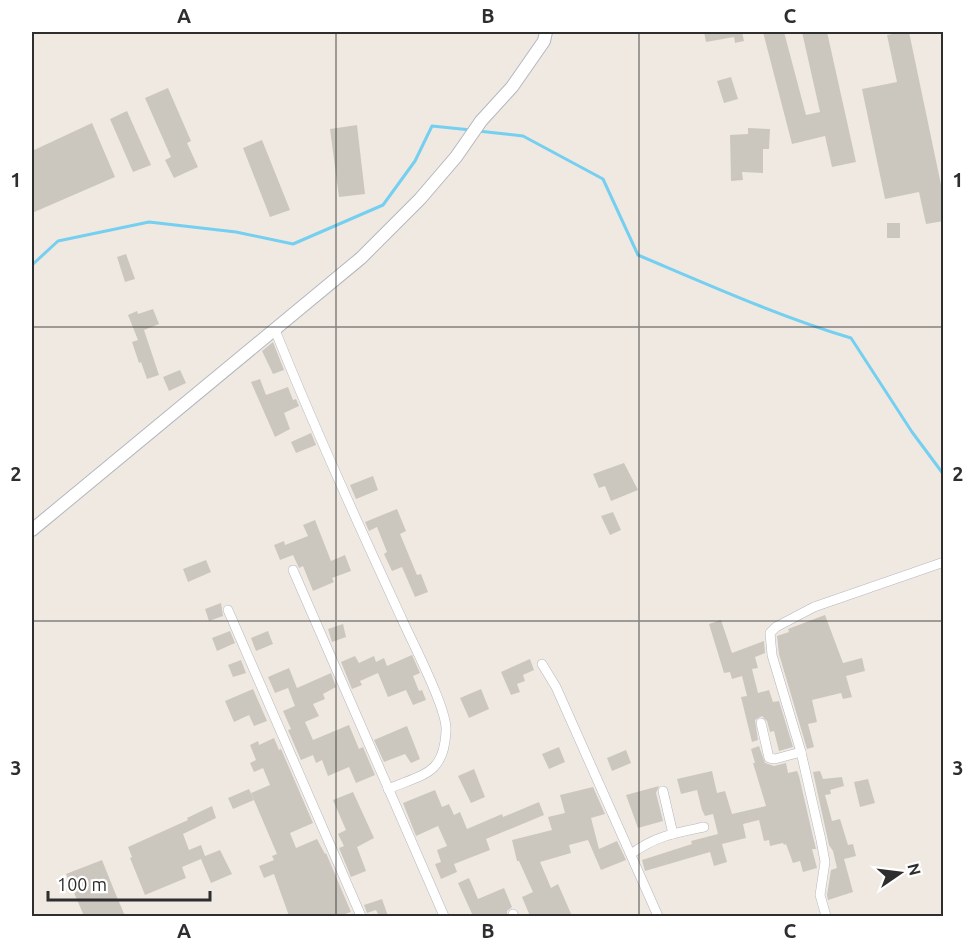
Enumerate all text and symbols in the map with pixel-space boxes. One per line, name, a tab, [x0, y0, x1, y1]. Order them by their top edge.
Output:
text: A	[177, 4, 191, 27]
text: B	[481, 4, 495, 27]
text: C	[784, 4, 797, 27]
text: 1	[10, 168, 22, 191]
text: 1	[952, 168, 964, 191]
text: 2	[10, 462, 22, 485]
text: 2	[952, 462, 964, 485]
text: 3	[10, 756, 22, 779]
text: 3	[952, 756, 964, 779]
north arrow	[870, 843, 930, 903]
text: N	[904, 861, 925, 877]
scale bar	[48, 864, 210, 902]
text: 100 m	[57, 874, 107, 894]
text: A	[177, 919, 191, 942]
text: B	[481, 919, 495, 942]
text: C	[784, 919, 797, 942]

